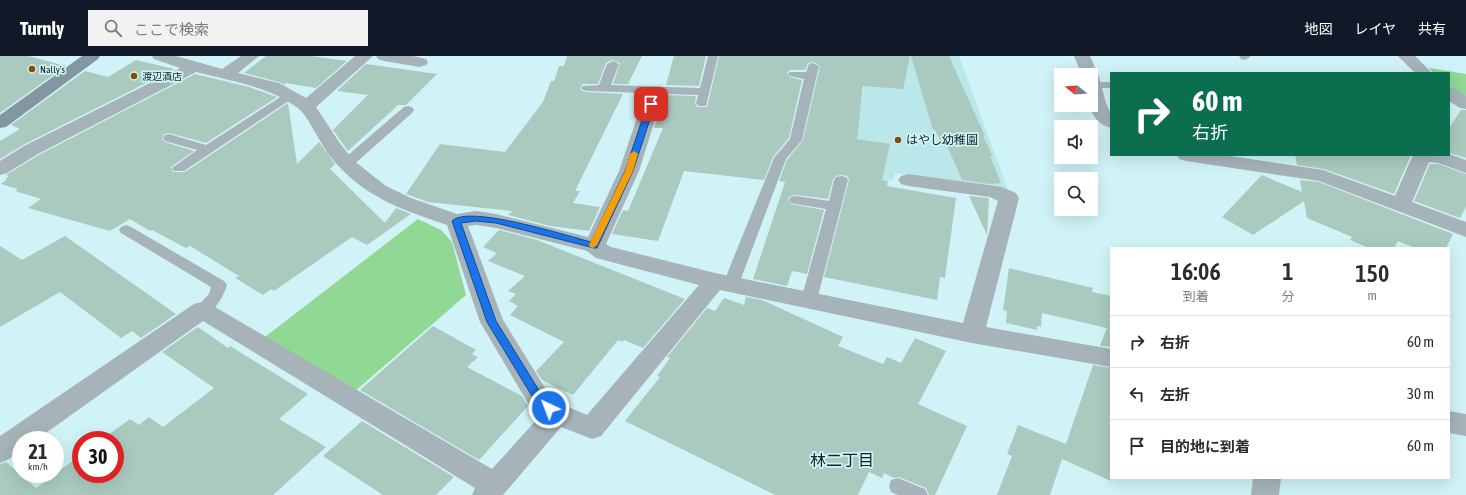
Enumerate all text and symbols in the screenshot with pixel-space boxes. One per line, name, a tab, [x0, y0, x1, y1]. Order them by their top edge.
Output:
search box	[88, 10, 368, 46]
text: Turnly	[20, 17, 64, 39]
icon: search	[102, 17, 124, 39]
text: ここで検索	[134, 21, 209, 38]
text: 地図	[1304, 21, 1332, 37]
text: レイヤ	[1354, 21, 1396, 37]
text: 共有	[1418, 21, 1446, 37]
marker: Nally's	[27, 64, 37, 74]
place label: Nally's	[40, 64, 66, 75]
north arrow	[1054, 68, 1098, 112]
map controls	[1054, 68, 1098, 216]
marker: 渡辺酒店	[129, 71, 139, 81]
place label: 渡辺酒店	[142, 71, 182, 82]
text: 60 m	[1192, 85, 1242, 117]
pin	[634, 87, 668, 121]
icon: right	[1126, 88, 1178, 140]
icon: arrive	[640, 93, 662, 115]
button: sound	[1054, 120, 1098, 164]
text: 右折	[1192, 122, 1228, 143]
place label: はやし幼稚園	[906, 133, 978, 147]
marker: はやし幼稚園	[893, 135, 903, 145]
button: search	[1054, 172, 1098, 216]
text: 16:06	[1171, 258, 1221, 285]
text: 1	[1282, 258, 1294, 285]
text: 150	[1355, 260, 1389, 287]
text: m	[1368, 288, 1377, 303]
text: 到着	[1183, 289, 1209, 304]
text: 分	[1282, 289, 1295, 304]
icon: right	[1126, 331, 1148, 353]
text: 60 m	[1407, 333, 1434, 350]
text: 右折	[1160, 334, 1190, 351]
icon: left	[1126, 383, 1148, 405]
text: 30 m	[1407, 385, 1434, 402]
text: 左折	[1160, 386, 1190, 403]
position arrow	[528, 387, 570, 429]
speed limit sign: 30	[72, 431, 124, 483]
icon: arrive	[1126, 435, 1148, 457]
text: 60 m	[1407, 437, 1434, 454]
text: 目的地に到着	[1160, 438, 1250, 455]
text: 21	[29, 440, 47, 463]
district label: 林二丁目	[810, 451, 874, 469]
text: km/h	[28, 461, 48, 472]

